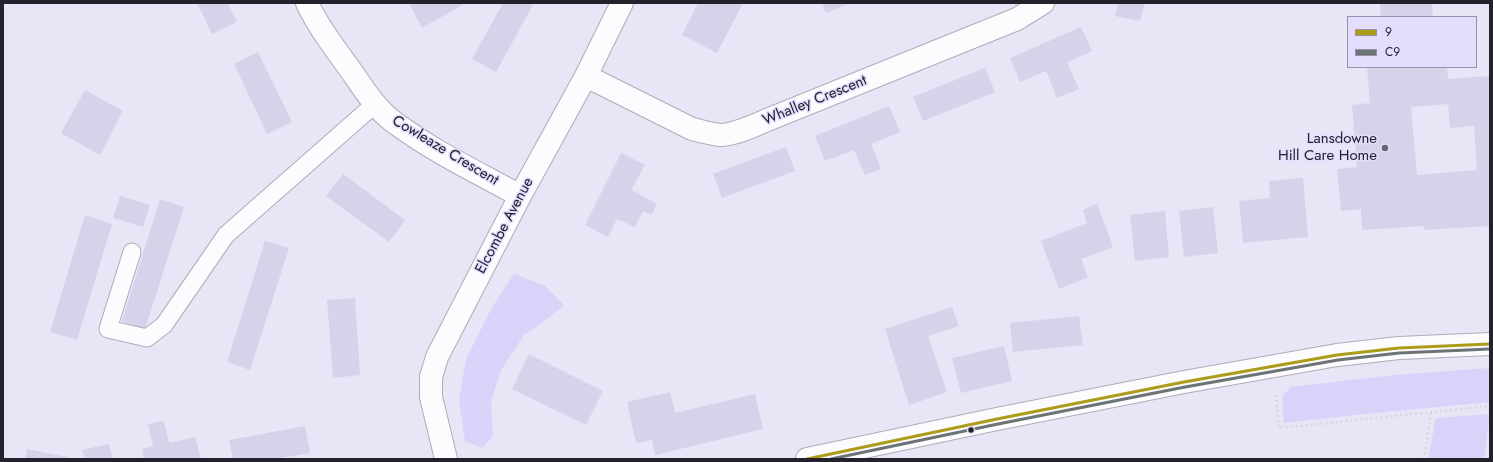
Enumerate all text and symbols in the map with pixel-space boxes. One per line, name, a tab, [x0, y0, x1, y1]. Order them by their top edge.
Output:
legend	[1347, 16, 1477, 68]
text: 9	[1385, 23, 1392, 41]
text: C9	[1385, 43, 1400, 61]
street label: Whalley Crescent	[760, 72, 870, 130]
street label: Cowleaze Crescent	[388, 112, 502, 190]
place label: Lansdowne Hill Care Home	[1278, 130, 1377, 165]
marker: Lansdowne Hill Care Home	[1380, 143, 1390, 153]
street label: Elcombe Avenue	[472, 175, 538, 277]
unlabelled marker	[966, 425, 976, 435]

